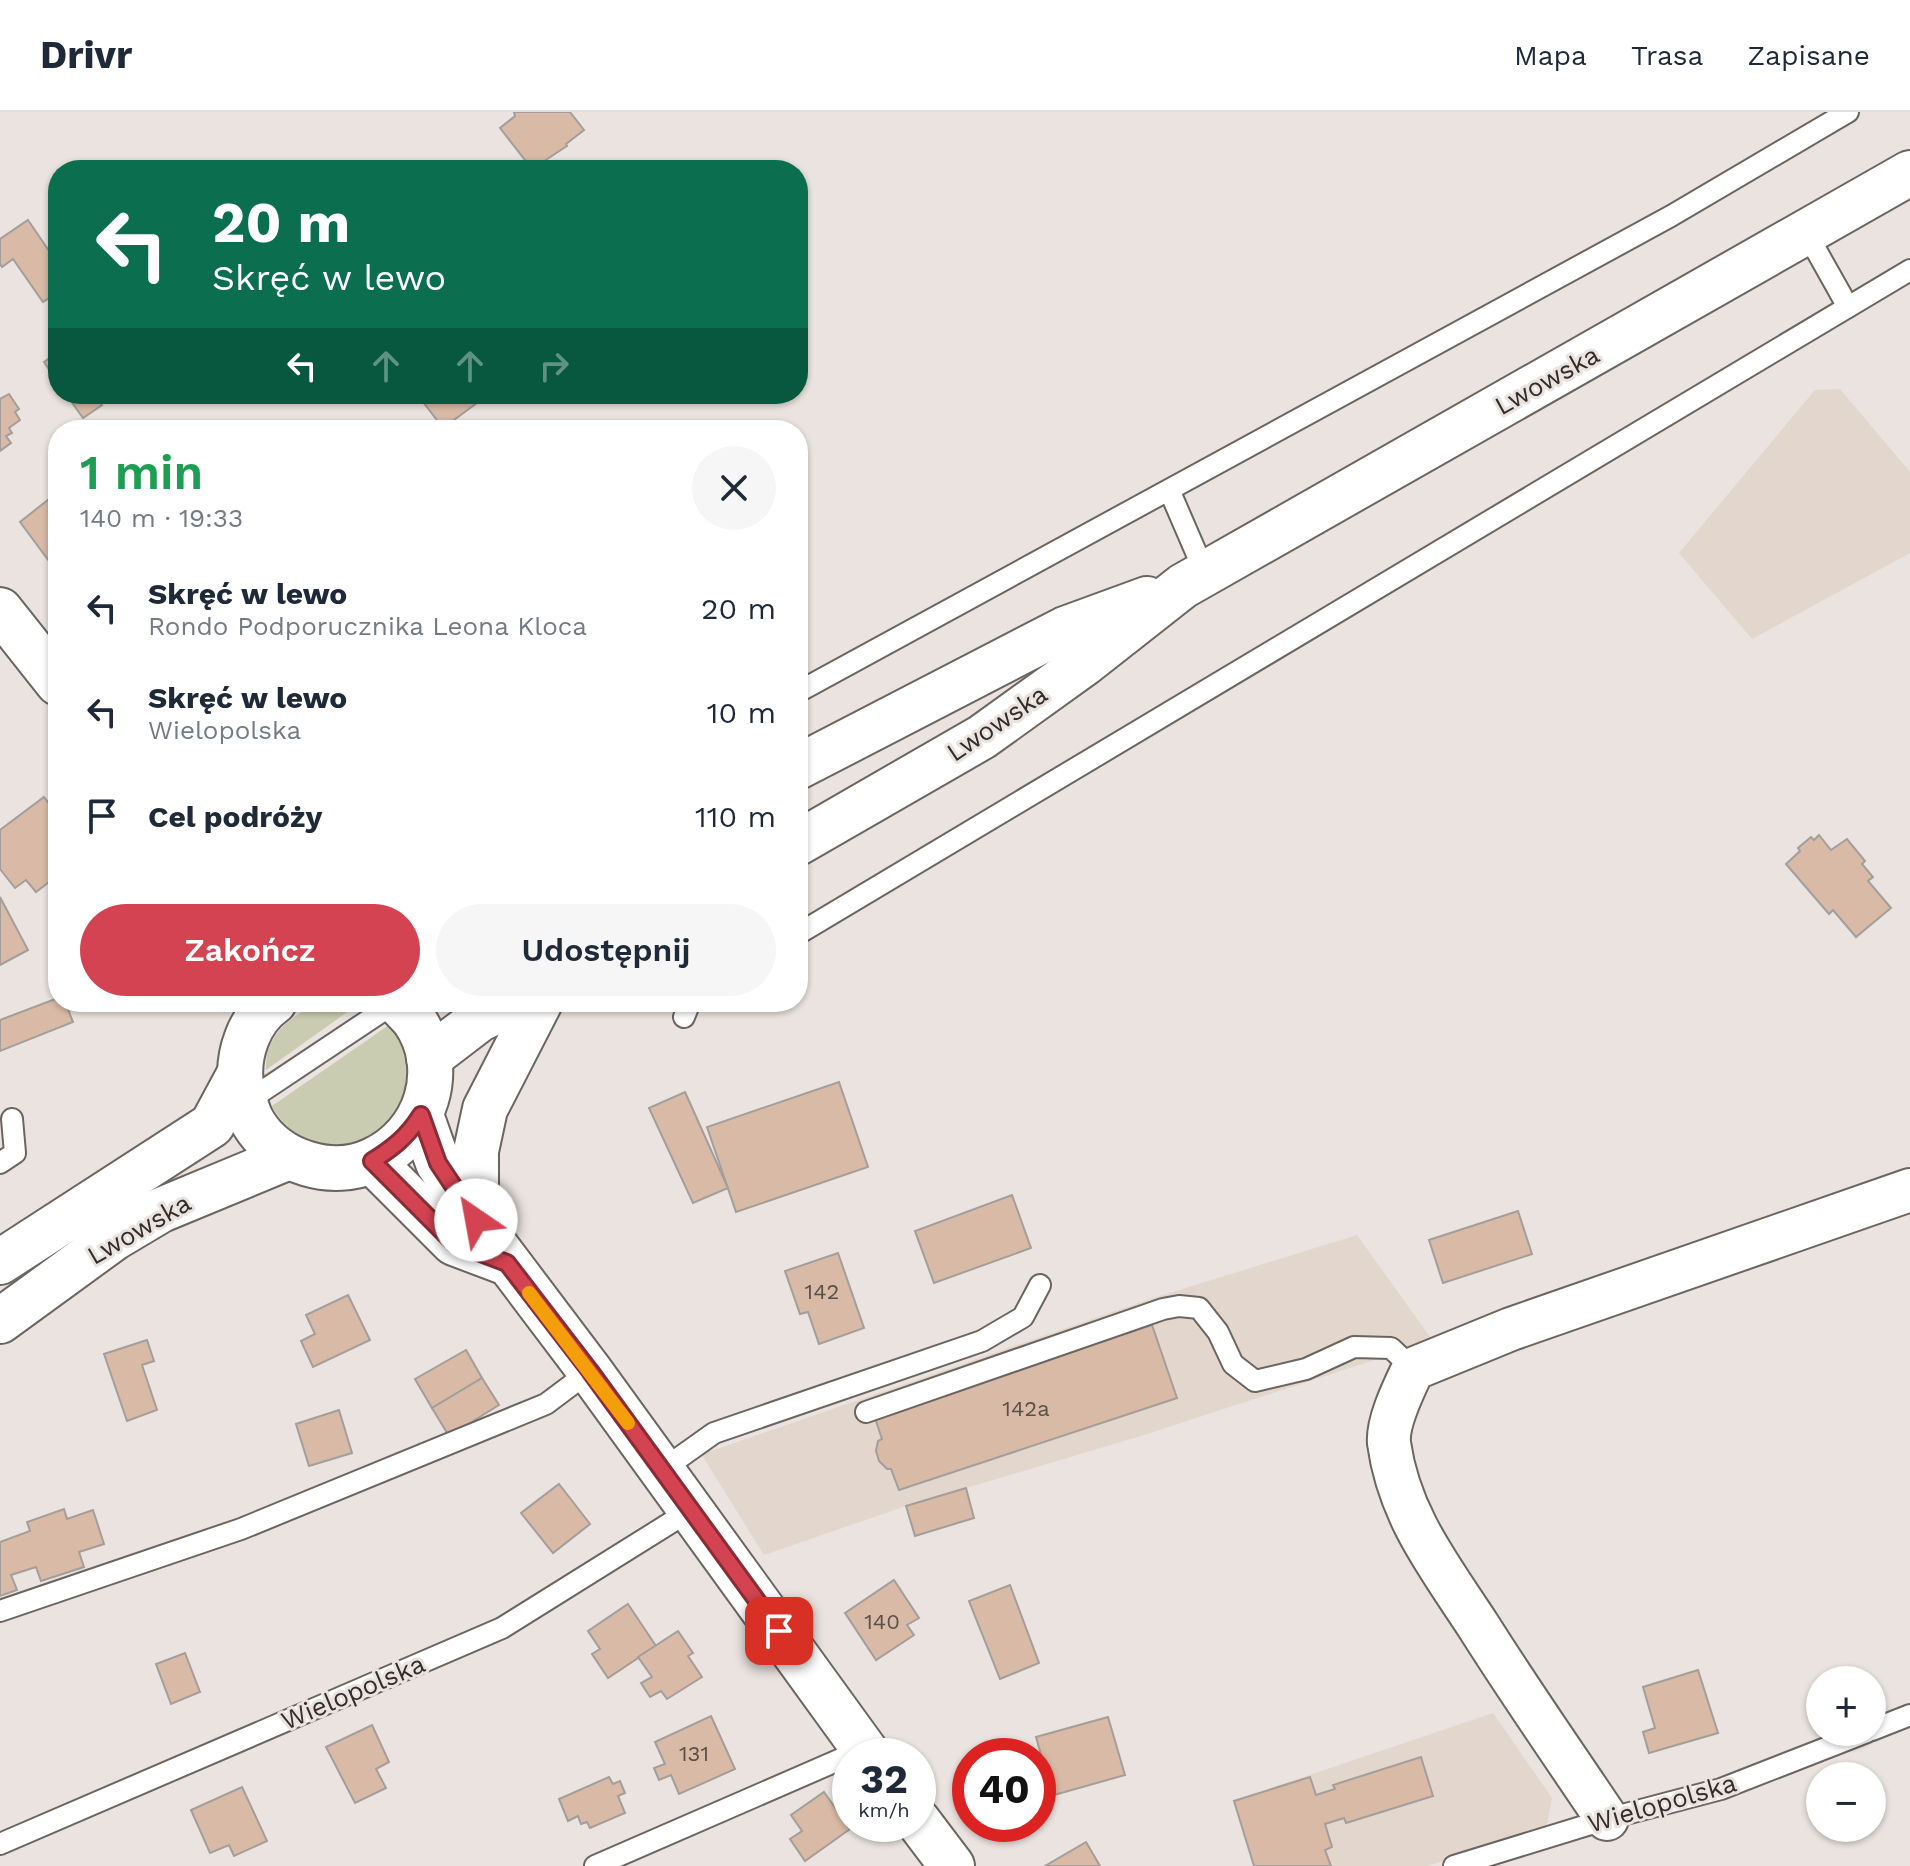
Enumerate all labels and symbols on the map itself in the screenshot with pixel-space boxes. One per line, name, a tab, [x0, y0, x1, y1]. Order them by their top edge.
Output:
street label: Lwowska	[1490, 339, 1605, 421]
street label: Lwowska	[941, 678, 1053, 767]
position arrow	[434, 1178, 518, 1262]
street label: Lwowska	[82, 1187, 196, 1271]
house number: 142	[805, 1279, 839, 1304]
house number: 142a	[1002, 1396, 1050, 1421]
pin	[745, 1597, 813, 1665]
house number: 140	[864, 1609, 900, 1634]
street label: Wielopolska	[277, 1648, 430, 1736]
speed limit sign: 40	[952, 1738, 1056, 1842]
house number: 131	[679, 1741, 709, 1766]
street label: Wielopolska	[1584, 1767, 1740, 1839]

